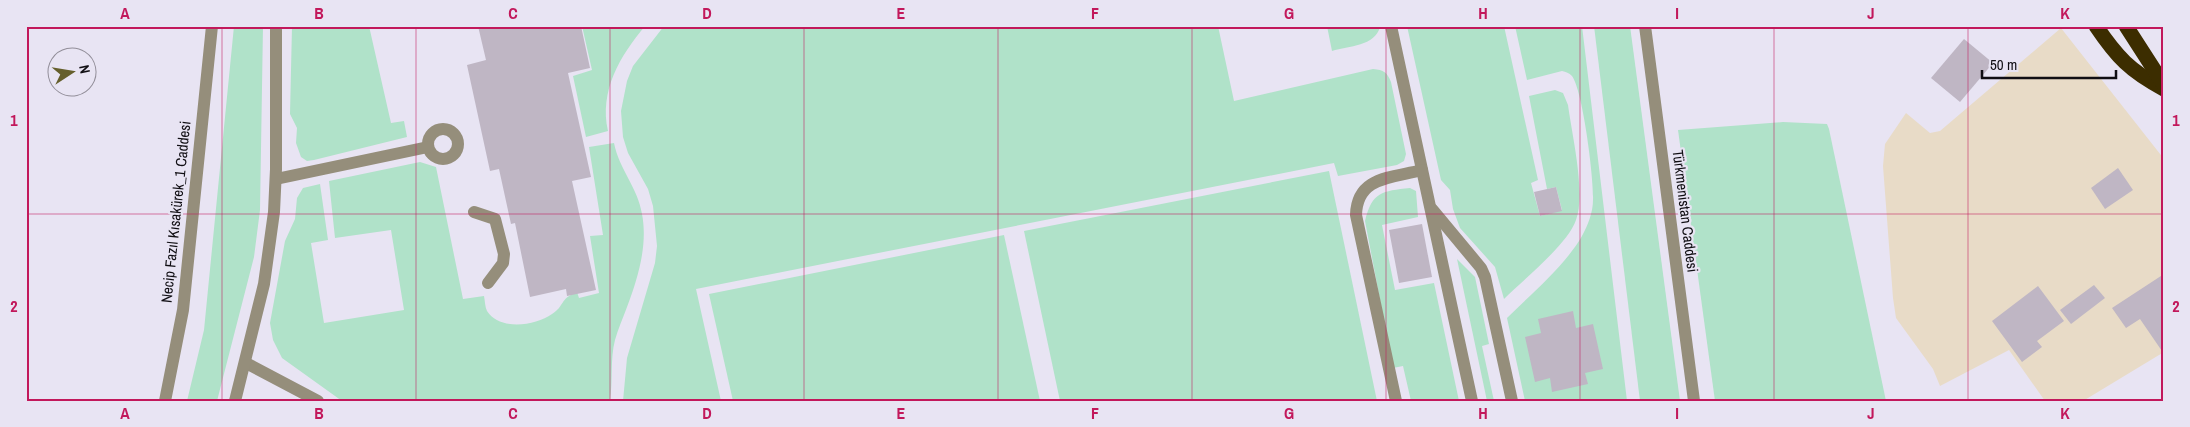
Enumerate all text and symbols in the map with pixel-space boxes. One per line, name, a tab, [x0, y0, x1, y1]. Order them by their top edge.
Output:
text: A	[120, 2, 130, 24]
text: B	[314, 2, 324, 24]
text: C	[508, 2, 518, 24]
text: D	[702, 2, 712, 24]
text: E	[897, 2, 906, 24]
text: F	[1091, 2, 1099, 24]
text: G	[1284, 2, 1294, 24]
text: H	[1478, 2, 1488, 24]
text: I	[1675, 2, 1679, 24]
text: J	[1867, 2, 1875, 24]
text: K	[2060, 2, 2070, 24]
north arrow	[48, 48, 98, 98]
scale bar	[1982, 48, 2116, 80]
text: 50 m	[1990, 54, 2017, 75]
text: N	[75, 63, 94, 75]
text: 1	[10, 109, 18, 131]
text: 1	[2172, 109, 2180, 131]
street label: Necip Fazıl Kısakürek_1 Caddesi	[156, 120, 195, 304]
street label: Türkmenistan Caddesi	[1668, 148, 1703, 273]
text: 2	[10, 295, 18, 317]
text: 2	[2172, 295, 2180, 317]
text: A	[120, 402, 130, 424]
text: B	[314, 402, 324, 424]
text: C	[508, 402, 518, 424]
text: D	[702, 402, 712, 424]
text: E	[897, 402, 906, 424]
text: F	[1091, 402, 1099, 424]
text: G	[1284, 402, 1294, 424]
text: H	[1478, 402, 1488, 424]
text: I	[1675, 402, 1679, 424]
text: J	[1867, 402, 1875, 424]
text: K	[2060, 402, 2070, 424]

